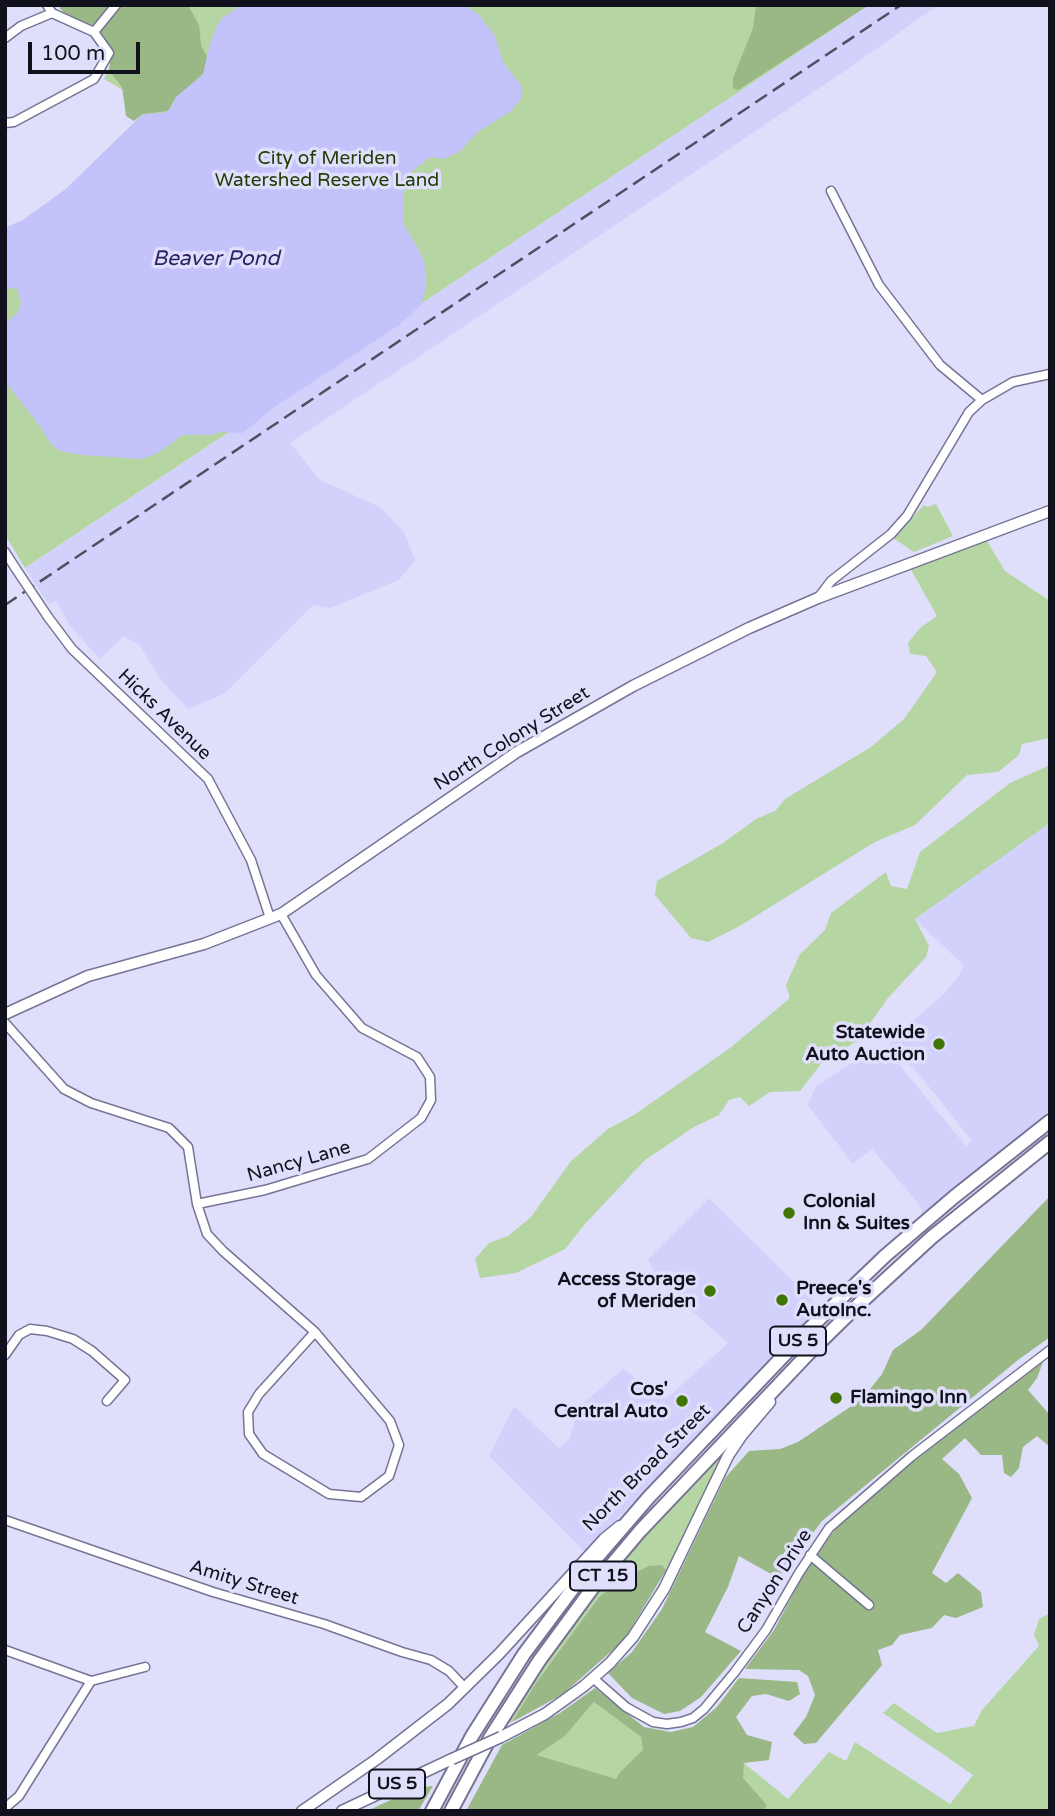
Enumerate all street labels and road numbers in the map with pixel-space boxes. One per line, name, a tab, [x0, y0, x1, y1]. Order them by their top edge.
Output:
street label: Hicks Avenue	[112, 665, 216, 765]
street label: North Colony Street	[430, 682, 594, 796]
street label: Nancy Lane	[245, 1136, 353, 1188]
road number: US 5	[770, 1326, 826, 1356]
street label: North Broad Street	[578, 1399, 716, 1537]
street label: Canyon Drive	[733, 1525, 817, 1639]
street label: Amity Street	[187, 1556, 301, 1610]
road number: CT 15	[570, 1562, 636, 1590]
road number: US 5	[369, 1770, 425, 1798]

